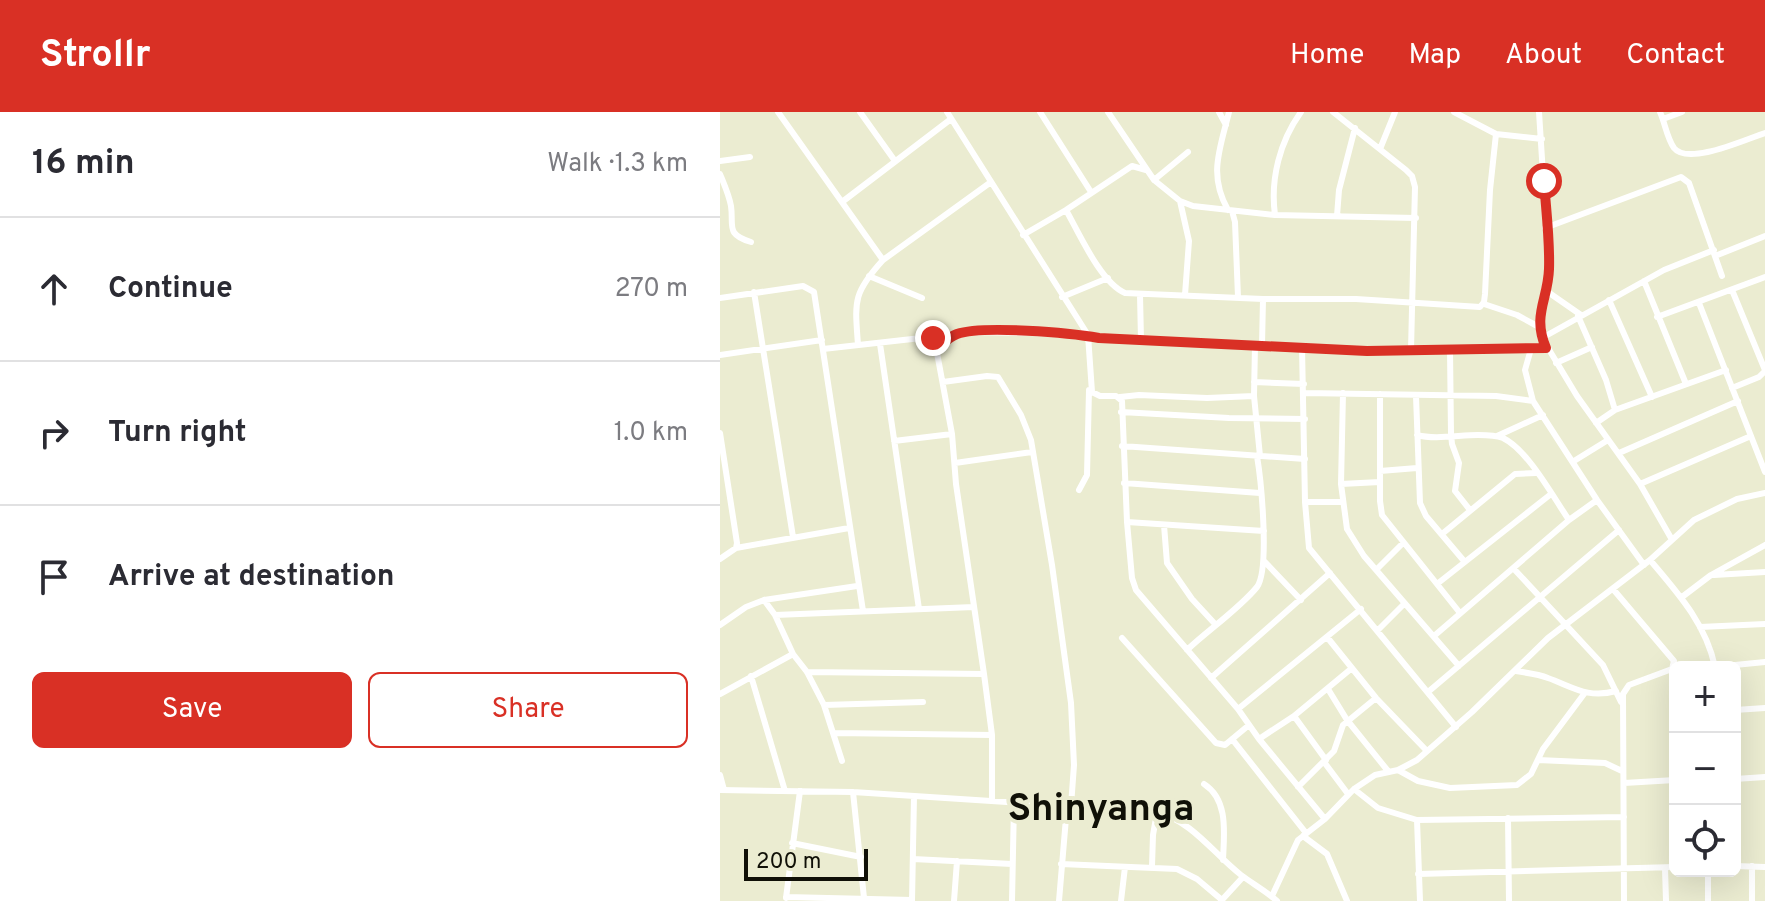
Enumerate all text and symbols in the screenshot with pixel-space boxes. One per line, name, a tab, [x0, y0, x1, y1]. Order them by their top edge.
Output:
text: Strollr	[40, 32, 151, 81]
text: Home	[1290, 38, 1364, 74]
text: Map	[1408, 38, 1461, 74]
text: About	[1505, 38, 1582, 74]
text: Contact	[1626, 38, 1725, 74]
text: 16 min	[32, 143, 135, 186]
text: Walk · 1.3 km	[547, 148, 688, 181]
route start	[1526, 163, 1562, 199]
icon: ahead	[32, 267, 76, 311]
text: Continue	[108, 271, 233, 308]
text: 270 m	[615, 273, 688, 306]
route end	[915, 320, 951, 356]
icon: right	[32, 411, 76, 455]
text: Turn right	[108, 415, 246, 452]
text: 1.0 km	[614, 417, 688, 450]
icon: arrive	[32, 555, 76, 599]
text: Arrive at destination	[108, 559, 394, 596]
map controls	[1669, 661, 1741, 877]
button: +	[1669, 661, 1741, 733]
button: Save	[32, 672, 352, 748]
button: Share	[368, 672, 688, 748]
button: −	[1669, 733, 1741, 805]
district label: Shinyanga	[1008, 786, 1194, 835]
button: locate	[1669, 805, 1741, 877]
scale bar	[744, 845, 868, 881]
text: 200 m	[756, 849, 821, 876]

